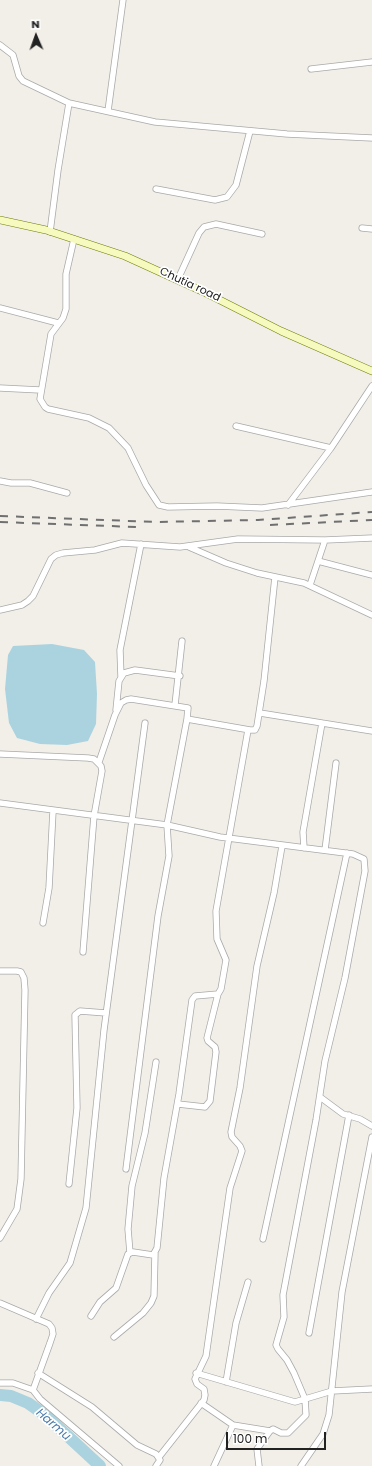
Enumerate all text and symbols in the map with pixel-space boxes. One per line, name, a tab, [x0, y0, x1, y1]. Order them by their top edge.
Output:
north arrow	[16, 16, 56, 56]
text: N	[31, 16, 40, 32]
street label: Chutia road	[157, 265, 223, 305]
water label: Harmu	[33, 1406, 73, 1444]
scale bar	[228, 1424, 328, 1450]
text: 100 m	[233, 1430, 267, 1447]

